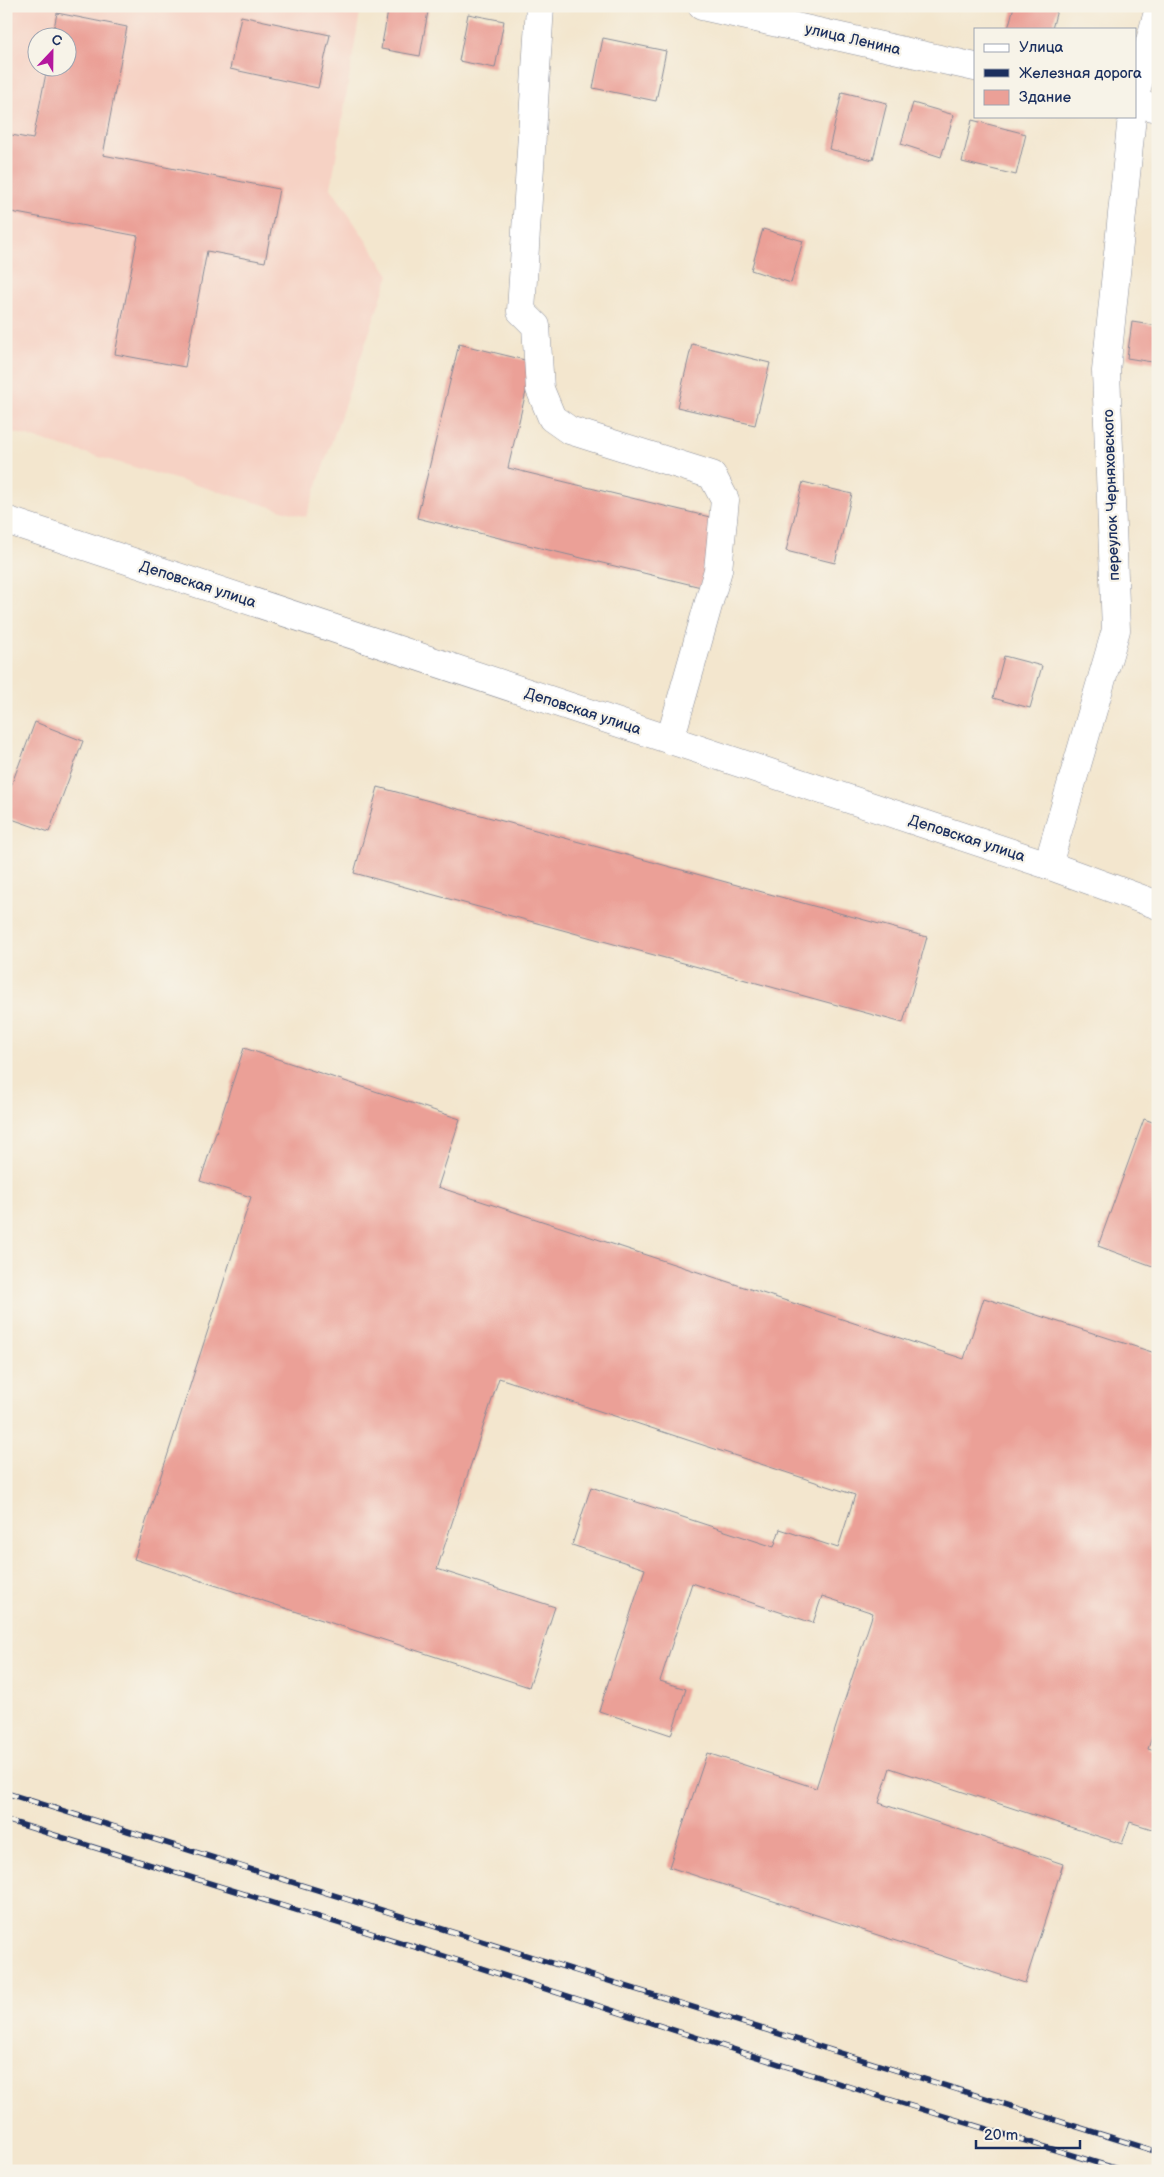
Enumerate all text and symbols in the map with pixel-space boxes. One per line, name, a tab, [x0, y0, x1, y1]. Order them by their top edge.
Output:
street label: улица Ленина	[803, 19, 903, 60]
north arrow	[28, 28, 78, 78]
legend	[974, 28, 1136, 118]
text: С	[49, 31, 65, 50]
text: Улица	[1019, 38, 1064, 57]
text: Железная дорога	[1019, 64, 1142, 83]
text: Здание	[1019, 88, 1071, 107]
street label: переулок Черняховского	[1099, 409, 1124, 581]
street label: Деповская улица	[137, 557, 259, 612]
street label: Деповская улица	[522, 684, 644, 739]
street label: Деповская улица	[906, 811, 1028, 866]
scale bar	[976, 2117, 1080, 2149]
text: 20 m	[984, 2126, 1018, 2145]

